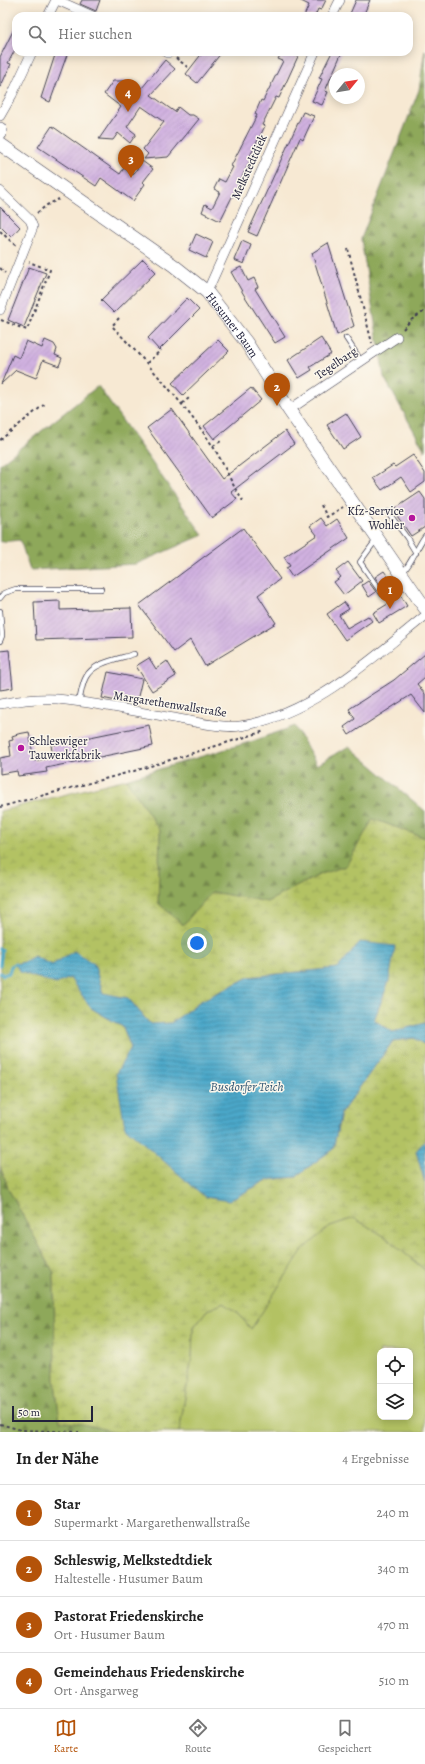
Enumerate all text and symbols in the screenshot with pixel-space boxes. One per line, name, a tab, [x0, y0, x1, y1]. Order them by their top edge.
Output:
search box	[12, 12, 413, 56]
icon: search	[26, 23, 48, 45]
text: Hier suchen	[58, 24, 132, 44]
north arrow	[329, 68, 365, 104]
pin: 4	[115, 79, 141, 112]
street label: Melkstedtdiek	[227, 132, 271, 202]
pin: 3	[118, 145, 144, 178]
street label: Husumer Baum	[202, 289, 262, 361]
street label: Tegelbarg	[312, 343, 360, 383]
pin: 2	[264, 373, 290, 406]
place label: Kfz-Service Wohler	[347, 503, 404, 533]
marker: Kfz-Service Wohler	[407, 513, 417, 523]
pin: 1	[377, 576, 403, 609]
street label: Margarethenwallstraße	[112, 687, 228, 721]
place label: Schleswiger Tauwerkfabrik	[29, 733, 101, 763]
marker: Schleswiger Tauwerkfabrik	[16, 743, 26, 753]
your location	[187, 933, 207, 953]
water label: Busdorfer Teich	[210, 1078, 284, 1095]
map controls	[377, 1348, 413, 1420]
button: locate	[377, 1348, 413, 1384]
button: layers	[377, 1384, 413, 1420]
scale bar	[12, 1404, 93, 1423]
text: 50 m	[18, 1405, 40, 1420]
text: In der Nähe	[16, 1447, 99, 1470]
text: 4 Ergebnisse	[342, 1450, 409, 1467]
text: Star	[54, 1494, 80, 1514]
text: 1	[27, 1504, 31, 1521]
text: 240 m	[377, 1504, 409, 1521]
text: Supermarkt · Margarethenwallstraße	[54, 1514, 250, 1531]
text: Schleswig, Melkstedtdiek	[54, 1550, 212, 1570]
text: 2	[26, 1560, 32, 1577]
text: 340 m	[377, 1560, 409, 1577]
text: Haltestelle · Husumer Baum	[54, 1570, 203, 1587]
text: Pastorat Friedenskirche	[54, 1606, 204, 1626]
text: 3	[26, 1616, 32, 1633]
text: 470 m	[377, 1616, 409, 1633]
text: Ort · Husumer Baum	[54, 1626, 165, 1643]
text: Gemeindehaus Friedenskirche	[54, 1662, 244, 1682]
text: 4	[26, 1672, 32, 1689]
text: 510 m	[379, 1672, 409, 1689]
text: Ort · Ansgarweg	[54, 1682, 138, 1699]
tab: Karte	[53, 1717, 78, 1756]
tab: Route	[185, 1717, 211, 1756]
tab: Gespeichert	[318, 1717, 372, 1756]

